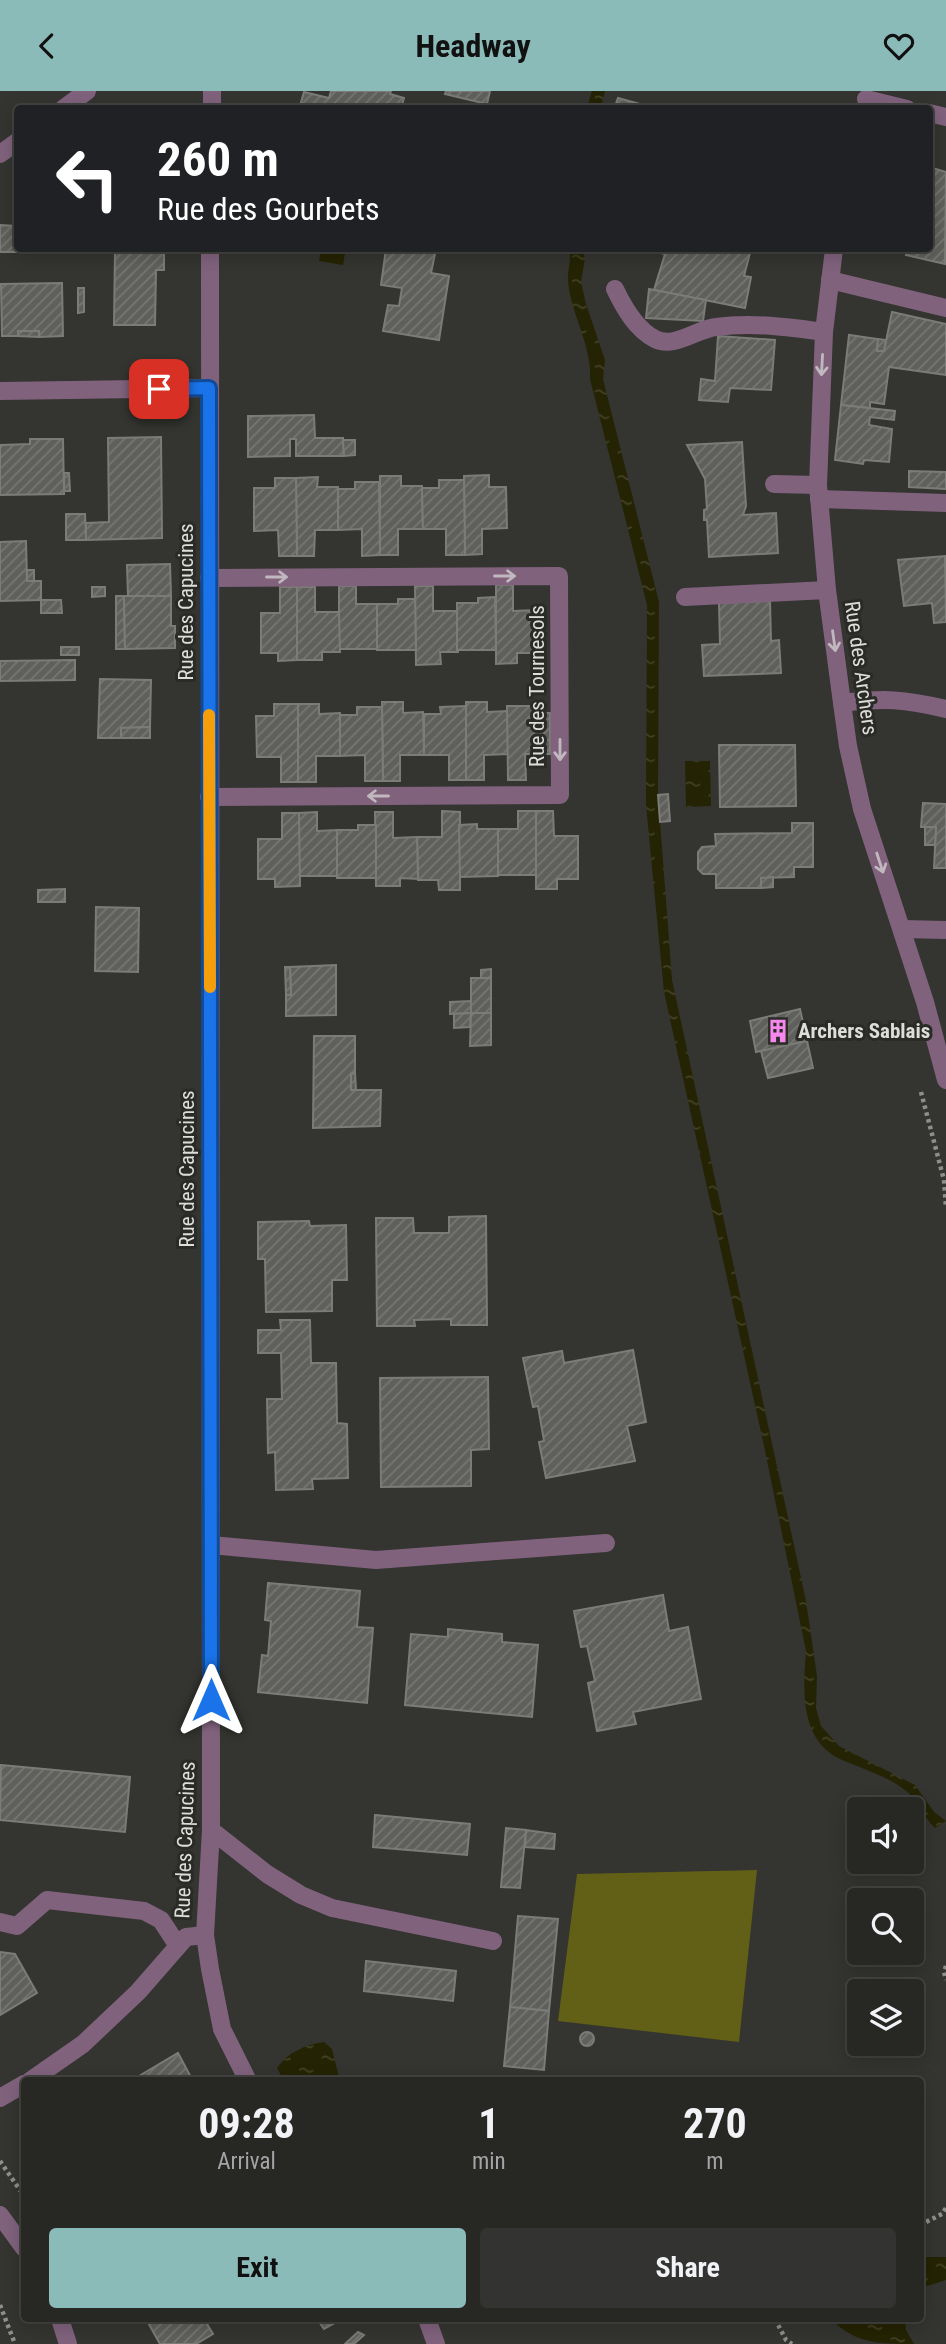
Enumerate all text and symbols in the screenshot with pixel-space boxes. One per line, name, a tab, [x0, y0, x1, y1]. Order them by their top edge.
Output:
icon: back	[28, 27, 66, 65]
text: Headway	[415, 27, 531, 65]
icon: heart	[880, 27, 918, 65]
text: 260 m	[157, 131, 279, 188]
icon: left	[42, 133, 133, 224]
text: Rue des Gourbets	[157, 190, 380, 228]
one-way arrow	[816, 353, 829, 376]
pin	[129, 359, 189, 419]
icon: arrive	[140, 370, 178, 408]
street label: Rue des Capucines	[174, 523, 198, 681]
one-way arrow	[493, 569, 516, 583]
one-way arrow	[266, 570, 289, 584]
street label: Rue des Archers	[840, 600, 882, 736]
street label: Rue des Tournesols	[525, 605, 549, 767]
one-way arrow	[828, 629, 841, 652]
one-way arrow	[553, 738, 567, 761]
one-way arrow	[367, 789, 390, 803]
one-way arrow	[875, 851, 887, 873]
building icon: Archers Sablais	[764, 1017, 792, 1045]
place label: Archers Sablais	[798, 1019, 930, 1043]
street label: Rue des Capucines	[175, 1090, 199, 1248]
position arrow	[174, 1663, 248, 1737]
street label: Rue des Capucines	[170, 1761, 200, 1919]
map controls	[847, 1797, 924, 2056]
button: sound	[847, 1797, 924, 1874]
button: search	[847, 1888, 924, 1965]
button: layers	[847, 1979, 924, 2056]
text: 09:28	[198, 2099, 295, 2148]
text: 1	[478, 2099, 499, 2148]
text: 270	[683, 2099, 747, 2148]
text: Arrival	[217, 2148, 276, 2175]
text: min	[472, 2148, 506, 2175]
text: m	[706, 2148, 723, 2175]
button: Exit	[49, 2228, 466, 2308]
button: Share	[480, 2228, 896, 2308]

